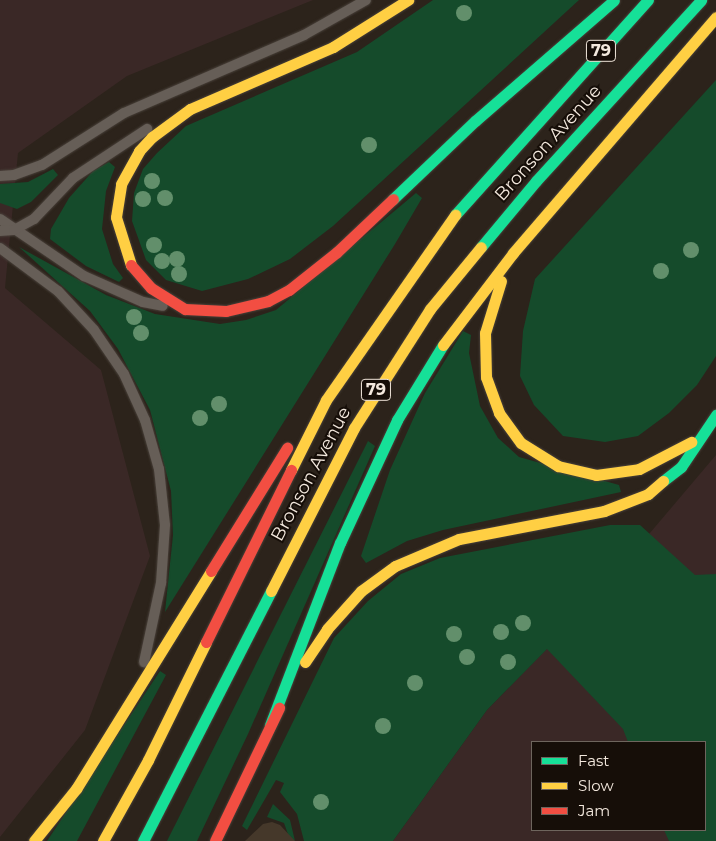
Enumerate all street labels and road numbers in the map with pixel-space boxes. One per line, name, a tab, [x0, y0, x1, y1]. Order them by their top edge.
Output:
road number: 79	[585, 37, 617, 64]
street label: Bronson Avenue	[490, 80, 606, 206]
road number: 79	[360, 376, 392, 404]
street label: Bronson Avenue	[267, 403, 355, 545]

